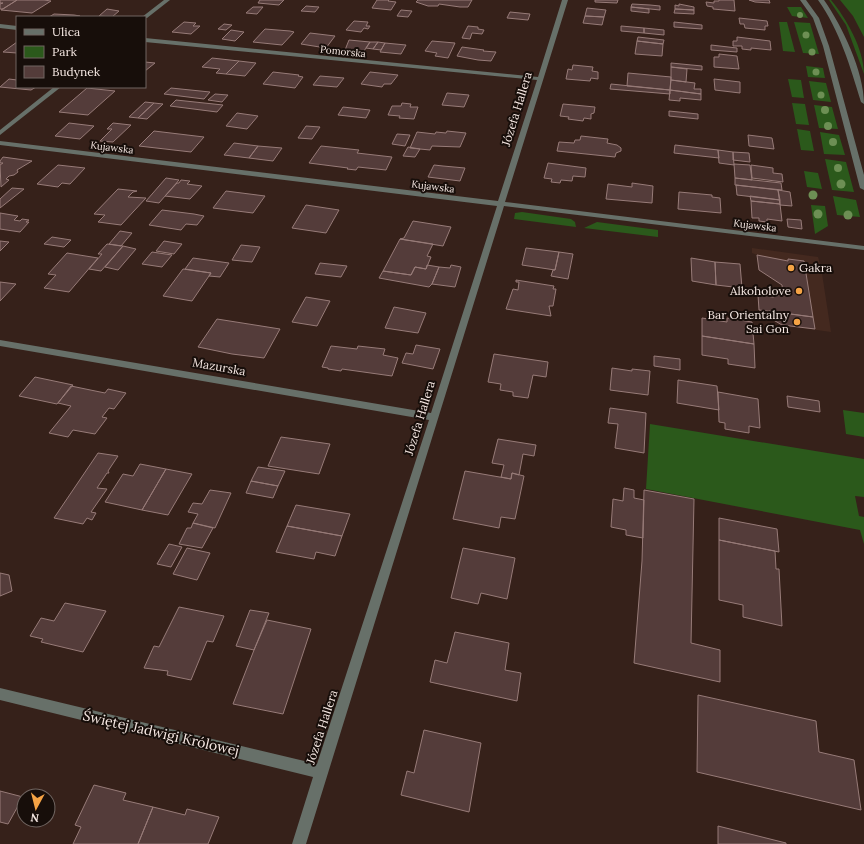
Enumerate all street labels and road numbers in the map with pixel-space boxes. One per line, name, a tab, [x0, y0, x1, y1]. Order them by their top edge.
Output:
street label: Pomorska	[319, 43, 367, 60]
street label: Józefa Hallera	[498, 70, 535, 149]
street label: Kujawska	[90, 138, 134, 157]
street label: Kujawska	[411, 177, 455, 196]
street label: Kujawska	[733, 216, 777, 235]
street label: Mazurska	[191, 354, 247, 379]
street label: Józefa Hallera	[401, 379, 438, 458]
street label: Józefa Hallera	[302, 688, 341, 767]
street label: Świętej Jadwigi Królowej	[81, 706, 241, 760]

